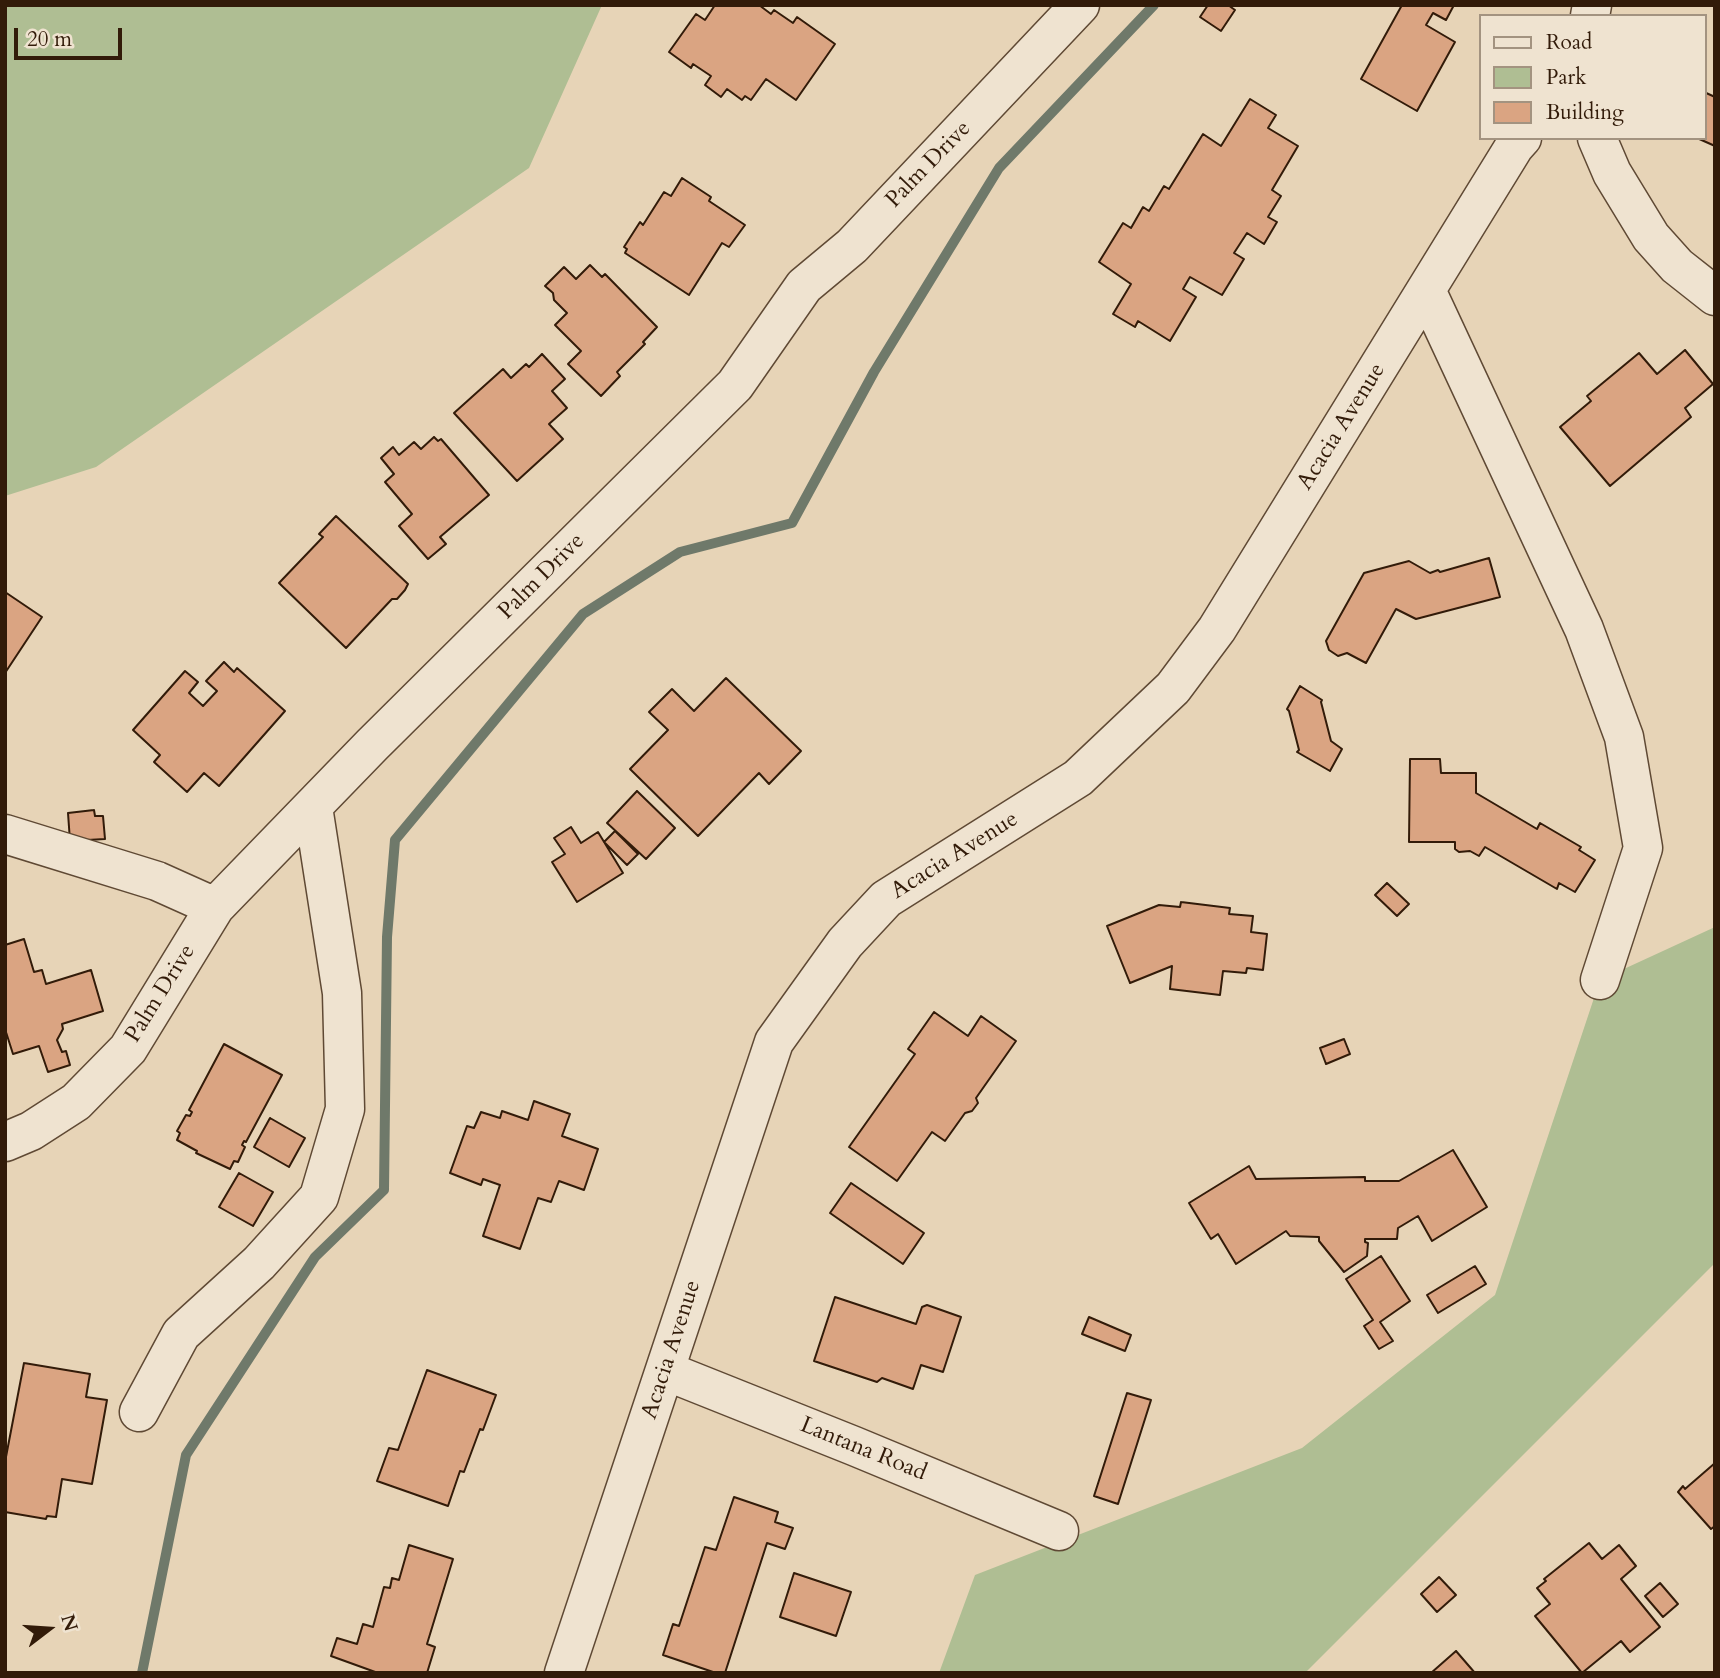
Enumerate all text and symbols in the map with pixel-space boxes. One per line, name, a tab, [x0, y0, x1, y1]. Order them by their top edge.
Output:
scale bar	[18, 14, 126, 58]
legend	[1478, 14, 1706, 140]
text: 20 m	[27, 25, 72, 54]
text: Road	[1546, 28, 1592, 57]
text: Park	[1546, 63, 1586, 92]
text: Building	[1546, 98, 1624, 127]
street label: Palm Drive	[881, 116, 977, 214]
street label: Acacia Avenue	[1292, 358, 1392, 496]
street label: Palm Drive	[493, 528, 591, 626]
street label: Acacia Avenue	[886, 806, 1024, 906]
street label: Palm Drive	[120, 940, 202, 1048]
street label: Acacia Avenue	[637, 1277, 707, 1423]
street label: Lantana Road	[796, 1412, 930, 1488]
north arrow	[14, 1594, 84, 1664]
text: N	[54, 1611, 84, 1635]

